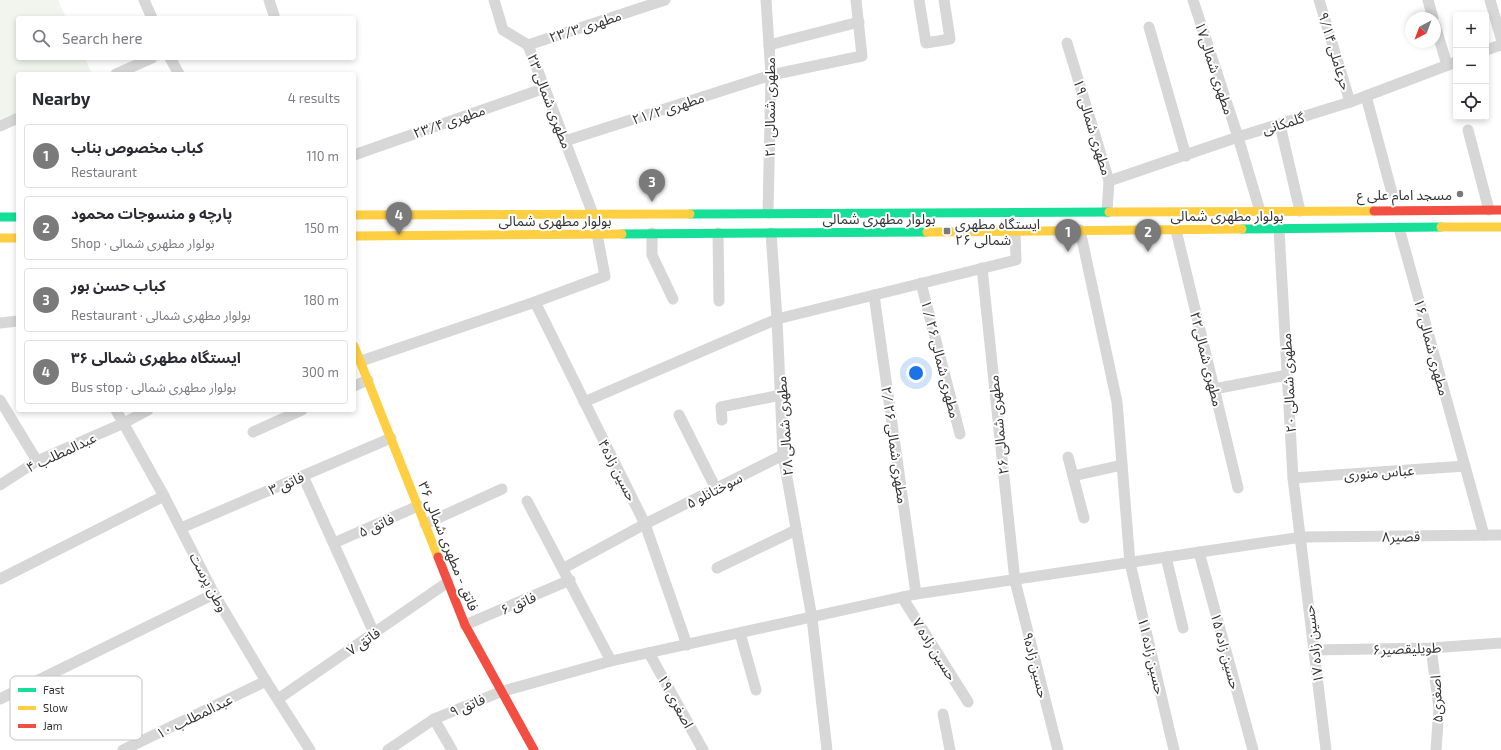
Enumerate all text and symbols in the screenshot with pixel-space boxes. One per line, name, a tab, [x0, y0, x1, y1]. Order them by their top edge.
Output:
street label: مطهری ۲۳/۳	[547, 6, 624, 47]
street label: حرعاملی ۹/۱۴	[1314, 10, 1355, 92]
north arrow	[1405, 12, 1441, 48]
map controls	[1453, 12, 1489, 120]
button: +	[1453, 12, 1489, 48]
search box	[16, 16, 356, 60]
street label: مطهری شمالی۱۷	[1191, 19, 1238, 117]
icon: search	[30, 27, 52, 49]
text: Search here	[62, 29, 143, 47]
button: −	[1453, 48, 1489, 84]
street label: مطهری شمالی ۲۳	[523, 51, 576, 151]
street label: مطهری شمالی ۲۱	[761, 57, 779, 157]
street label: مطهری شمالی ۱۹	[1069, 77, 1116, 178]
button: locate	[1453, 84, 1489, 120]
text: Nearby	[32, 88, 90, 108]
street label: مطهری ۲۱/۲	[630, 88, 707, 129]
text: 4 results	[288, 90, 340, 106]
street label: مطهری ۲۳/۴	[411, 101, 488, 142]
street label: گلمکانی	[1260, 108, 1307, 138]
text: كباب مخصوص بناب	[71, 138, 204, 156]
text: 1	[43, 148, 49, 164]
text: 110 m	[307, 148, 339, 164]
text: Restaurant	[71, 164, 137, 180]
pin: 3	[639, 169, 665, 202]
place label: مسجد امام علی ع	[1357, 186, 1452, 206]
marker: مسجد امام علی ع	[1455, 189, 1465, 199]
pin: 4	[386, 202, 412, 235]
text: پارچه و منسوجات محمود	[71, 204, 232, 222]
street label: بولوار مطهری شمالی	[1171, 207, 1284, 225]
street label: بولوار مطهری شمالی	[823, 210, 936, 228]
street label: بولوار مطهری شمالی	[499, 212, 612, 230]
place label: ایستگاه مطهری شمالی ۲۶	[955, 215, 1040, 249]
pin: 1	[1055, 219, 1081, 252]
pin: 2	[1135, 219, 1161, 252]
text: 2	[42, 220, 50, 236]
text: 150 m	[305, 220, 339, 236]
marker: ایستگاه مطهری شمالی ۲۶	[942, 226, 952, 236]
text: Shop · بولوار مطهری شمالی	[71, 235, 215, 251]
text: كباب حسن بور	[71, 276, 166, 294]
text: 3	[42, 292, 50, 308]
text: 180 m	[304, 292, 339, 308]
street label: مطهری شمالی ۱۶	[1410, 297, 1453, 398]
street label: مطهری شمالی ۲۶ / ۱	[917, 298, 964, 420]
text: Restaurant · بولوار مطهری شمالی	[71, 307, 251, 323]
street label: مطهری شمالی۲۲	[1186, 310, 1227, 408]
street label: مطهری شمالی ۲۰	[1277, 333, 1300, 433]
text: ایستگاه مطهری شمالی ۳۶	[71, 348, 241, 366]
your location	[906, 363, 926, 383]
text: 4	[42, 364, 50, 380]
text: 300 m	[302, 364, 339, 380]
street label: مطهری شمالی ۲۶	[984, 374, 1013, 476]
street label: مطهری شمالی ۲۸	[772, 375, 797, 476]
text: Bus stop · بولوار مطهری شمالی	[71, 379, 236, 395]
street label: مطهری شمالی ۲۶ /۲	[877, 385, 912, 505]
street label: عبدالمطلب ۴	[23, 428, 99, 476]
street label: حسین زاده۴	[594, 436, 641, 504]
street label: عباس منوری	[1343, 461, 1415, 484]
street label: فاتق ۳	[266, 468, 307, 500]
street label: سوختانلو ۵	[683, 469, 745, 512]
street label: فاتق - مطهری شمالی ۳۶	[413, 479, 483, 614]
street label: فاتق ۵	[356, 510, 397, 542]
street label: قصیر۸	[1382, 527, 1420, 546]
street label: وطن پرست	[184, 549, 232, 616]
street label: فاتق ۶	[498, 588, 539, 620]
street label: حسین زاده ۱۷	[1300, 604, 1327, 684]
street label: حسین زاده ۱۵	[1207, 611, 1244, 691]
street label: حسین زاده ۷	[908, 615, 961, 684]
street label: حسین زاده ۱۱	[1134, 616, 1169, 696]
street label: فاتق ۷	[343, 624, 384, 660]
street label: حسین زاده۹	[1019, 630, 1052, 700]
street label: طویلیقصیر۶	[1372, 638, 1442, 659]
street label: اصغری ۱۹	[653, 671, 698, 731]
street label: اصغری۵	[1426, 675, 1447, 723]
legend	[10, 676, 142, 740]
text: Fast	[43, 683, 65, 696]
street label: عبدالمطلب ۱۰	[153, 690, 235, 742]
street label: فاتق ۹	[447, 690, 488, 722]
text: Slow	[43, 701, 68, 714]
text: Jam	[43, 719, 62, 732]

